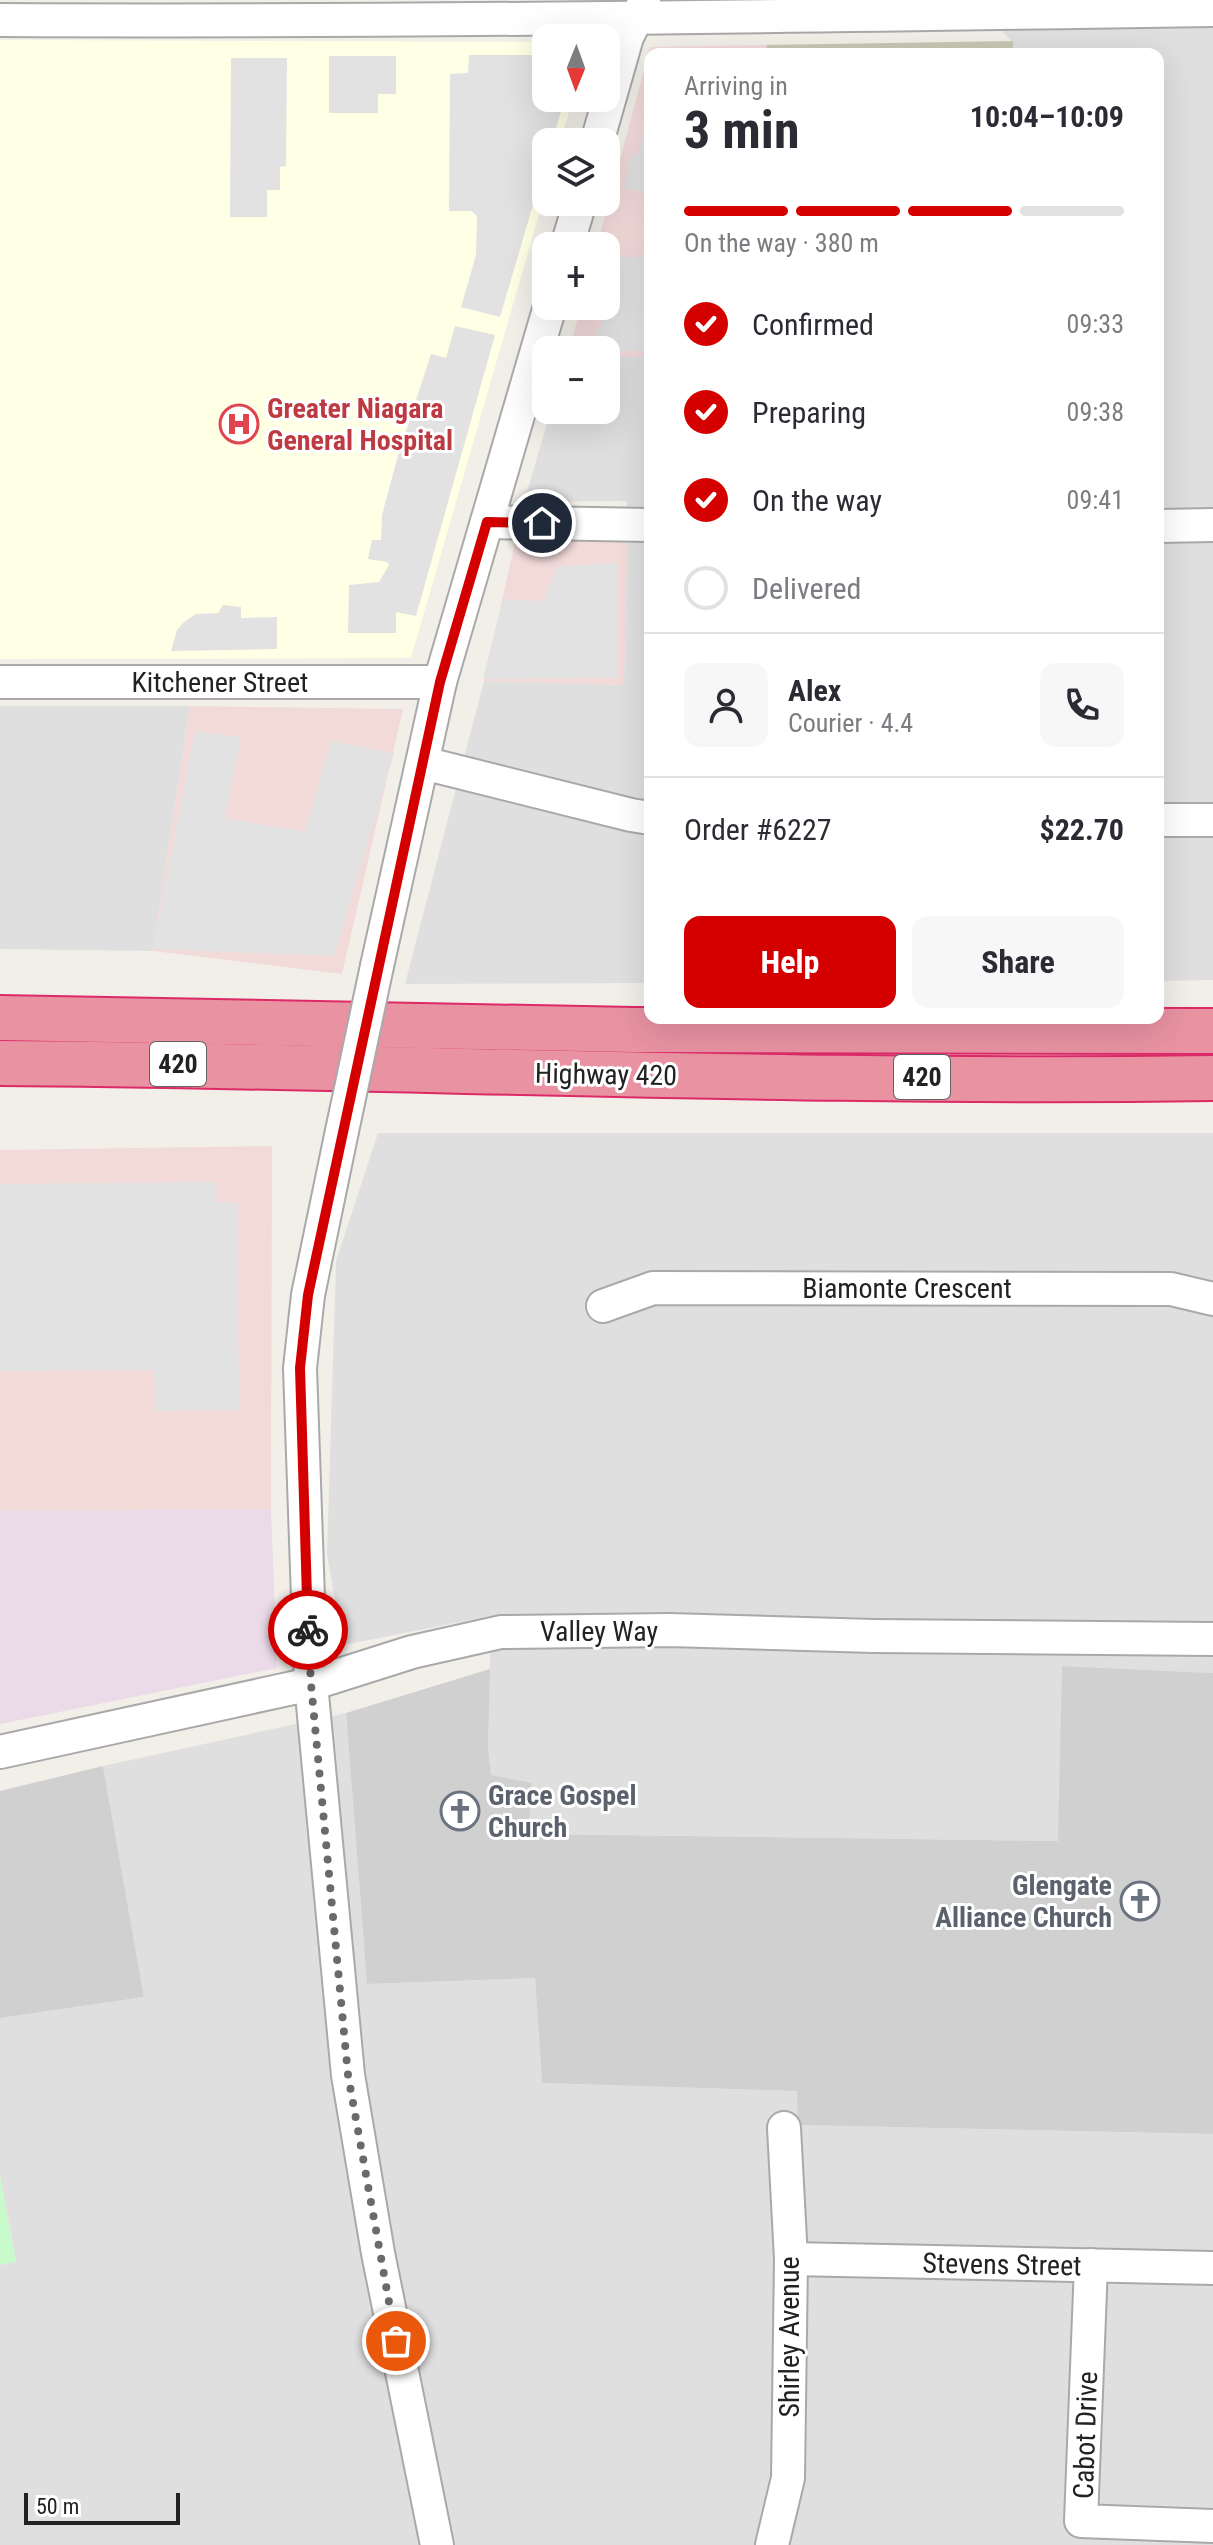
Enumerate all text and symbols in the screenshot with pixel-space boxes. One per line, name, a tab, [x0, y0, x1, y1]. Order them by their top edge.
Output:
north arrow	[532, 24, 620, 112]
map controls	[532, 24, 620, 424]
text: Arriving in	[684, 71, 788, 101]
text: 10:04–10:09	[970, 99, 1124, 134]
text: 3 min	[684, 100, 800, 161]
button: layers	[532, 128, 620, 216]
text: On the way · 380 m	[684, 228, 879, 258]
button: +	[532, 232, 620, 320]
icon: check	[684, 302, 728, 346]
text: Confirmed	[752, 307, 874, 342]
text: 09:33	[1067, 309, 1124, 339]
button: −	[532, 336, 620, 424]
icon: check	[684, 390, 728, 434]
place label: Greater Niagara General Hospital	[267, 392, 453, 457]
text: Preparing	[752, 395, 866, 430]
text: 09:38	[1067, 397, 1124, 427]
hospital icon: Greater Niagara General Hospital	[218, 403, 260, 445]
icon: check	[684, 478, 728, 522]
text: On the way	[752, 483, 882, 518]
text: 09:41	[1067, 485, 1124, 515]
pin	[508, 489, 576, 557]
icon: home	[520, 501, 564, 545]
text: Delivered	[752, 571, 861, 606]
button: person	[684, 663, 768, 747]
button: phone	[1040, 663, 1124, 747]
street label: Kitchener Street	[132, 666, 308, 699]
text: Alex	[788, 673, 841, 708]
text: Courier · 4.4	[788, 708, 913, 738]
text: Order #6227	[684, 812, 832, 847]
text: $22.70	[1039, 812, 1124, 847]
button: Help	[684, 916, 896, 1008]
button: Share	[912, 916, 1124, 1008]
road number: 420	[150, 1042, 206, 1086]
road number: 420	[894, 1055, 950, 1099]
street label: Highway 420	[535, 1057, 677, 1092]
street label: Biamonte Crescent	[802, 1272, 1012, 1305]
courier	[268, 1590, 348, 1670]
icon: bike	[286, 1608, 330, 1652]
street label: Valley Way	[540, 1615, 658, 1648]
place label: Grace Gospel Church	[488, 1779, 637, 1844]
church icon: Grace Gospel Church	[439, 1790, 481, 1832]
place label: Glengate Alliance Church	[935, 1869, 1112, 1934]
church icon: Glengate Alliance Church	[1119, 1880, 1161, 1922]
street label: Stevens Street	[922, 2247, 1082, 2282]
street label: Shirley Avenue	[773, 2256, 806, 2418]
pin	[362, 2307, 430, 2375]
icon: bag	[374, 2319, 418, 2363]
street label: Cabot Drive	[1067, 2371, 1104, 2499]
scale bar	[24, 2489, 180, 2525]
text: 50 m	[36, 2494, 79, 2519]

